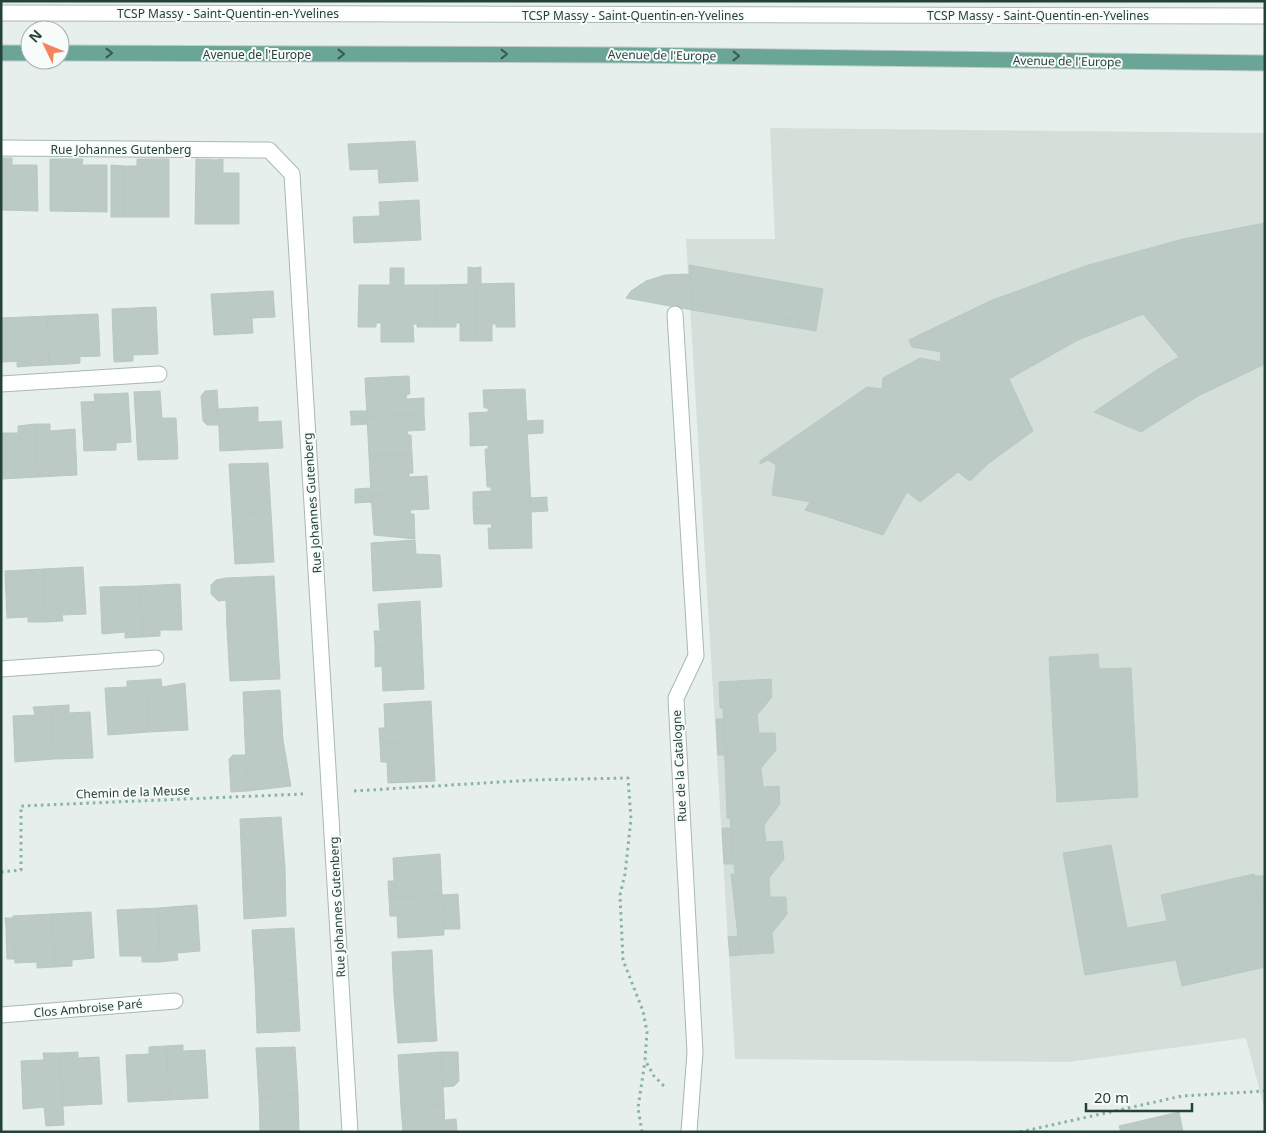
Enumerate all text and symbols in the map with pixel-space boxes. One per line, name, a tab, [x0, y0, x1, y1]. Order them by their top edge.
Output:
street label: TCSP Massy - Saint-Quentin-en-Yvelines	[117, 5, 339, 22]
street label: TCSP Massy - Saint-Quentin-en-Yvelines	[522, 7, 744, 24]
street label: TCSP Massy - Saint-Quentin-en-Yvelines	[927, 7, 1149, 24]
north arrow	[20, 20, 70, 70]
text: N	[24, 25, 46, 46]
street label: Avenue de l'Europe	[203, 46, 311, 63]
street label: Avenue de l'Europe	[608, 46, 717, 64]
one-way arrow	[105, 48, 113, 58]
one-way arrow	[338, 49, 345, 59]
one-way arrow	[500, 49, 508, 60]
one-way arrow	[732, 51, 740, 61]
street label: Avenue de l'Europe	[1013, 52, 1122, 70]
street label: Rue Johannes Gutenberg	[51, 141, 191, 158]
street label: Rue Johannes Gutenberg	[299, 432, 325, 574]
street label: Rue de la Catalogne	[668, 709, 690, 823]
street label: Chemin de la Meuse	[76, 782, 191, 802]
street label: Rue Johannes Gutenberg	[325, 836, 349, 978]
street label: Clos Ambroise Paré	[33, 995, 143, 1021]
scale bar	[1086, 1080, 1192, 1112]
text: 20 m	[1094, 1087, 1129, 1107]

